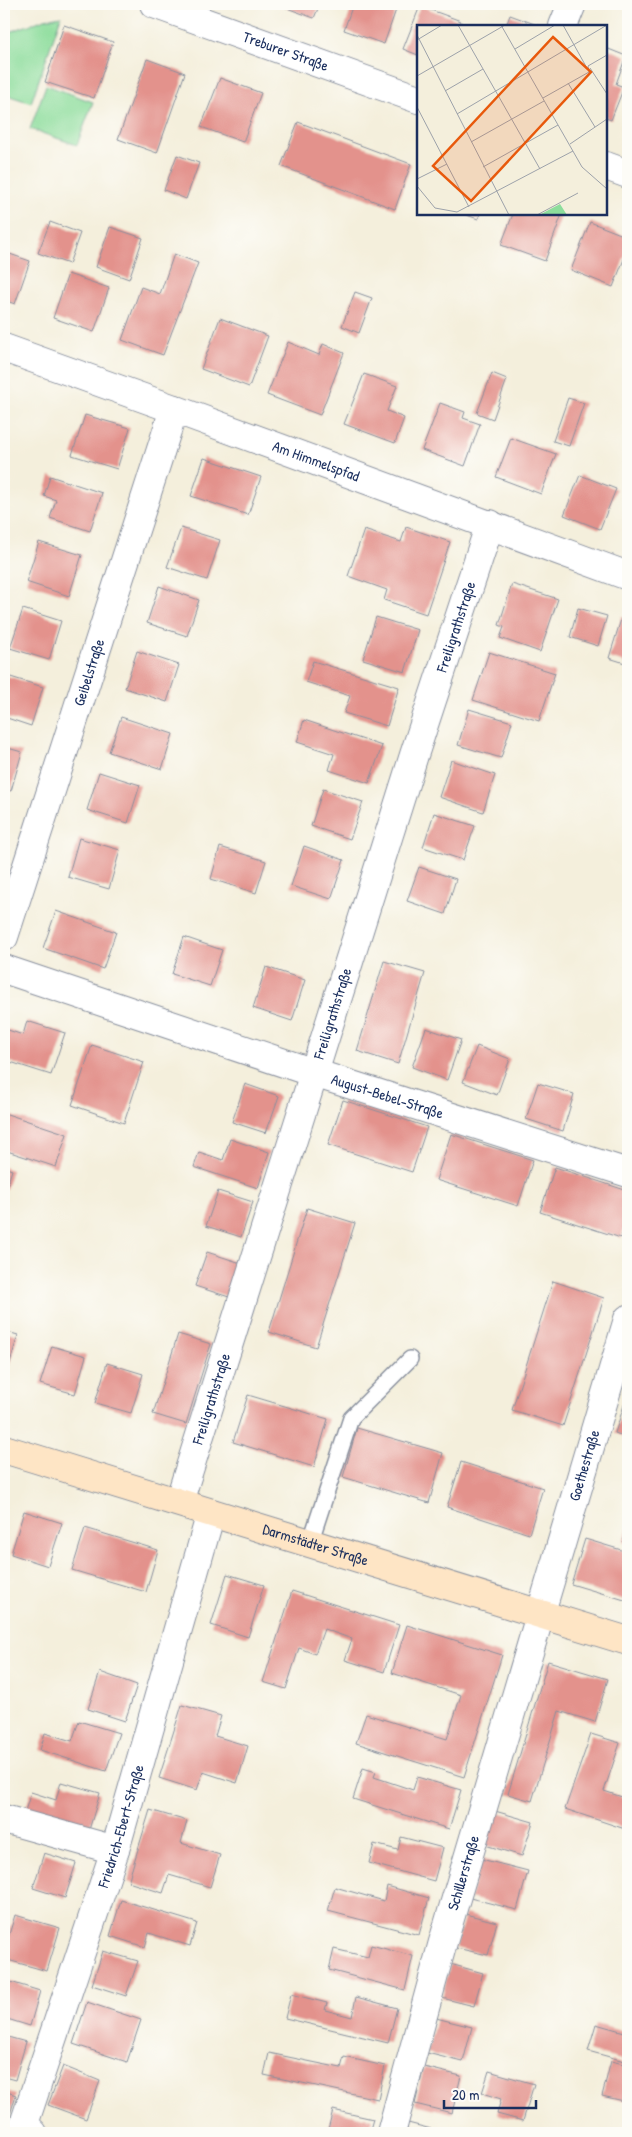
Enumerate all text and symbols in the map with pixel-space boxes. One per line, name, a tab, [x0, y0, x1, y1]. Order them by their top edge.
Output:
inset map	[417, 25, 607, 215]
street label: Treburer Straße	[240, 26, 332, 76]
street label: Am Himmelspfad	[270, 435, 363, 486]
street label: Freiligrathstraße	[431, 578, 480, 676]
street label: Geibelstraße	[68, 636, 109, 708]
street label: Freiligrathstraße	[308, 965, 356, 1063]
street label: August-Bebel-Straße	[329, 1068, 446, 1124]
street label: Freiligrathstraße	[186, 1351, 235, 1448]
street label: Goethestraße	[564, 1427, 605, 1503]
street label: Darmstädter Straße	[260, 1518, 371, 1571]
street label: Friedrich-Ebert-Straße	[92, 1762, 149, 1891]
street label: Schillerstraße	[442, 1833, 484, 1913]
scale bar	[444, 2077, 537, 2109]
text: 20 m	[452, 2084, 479, 2105]

